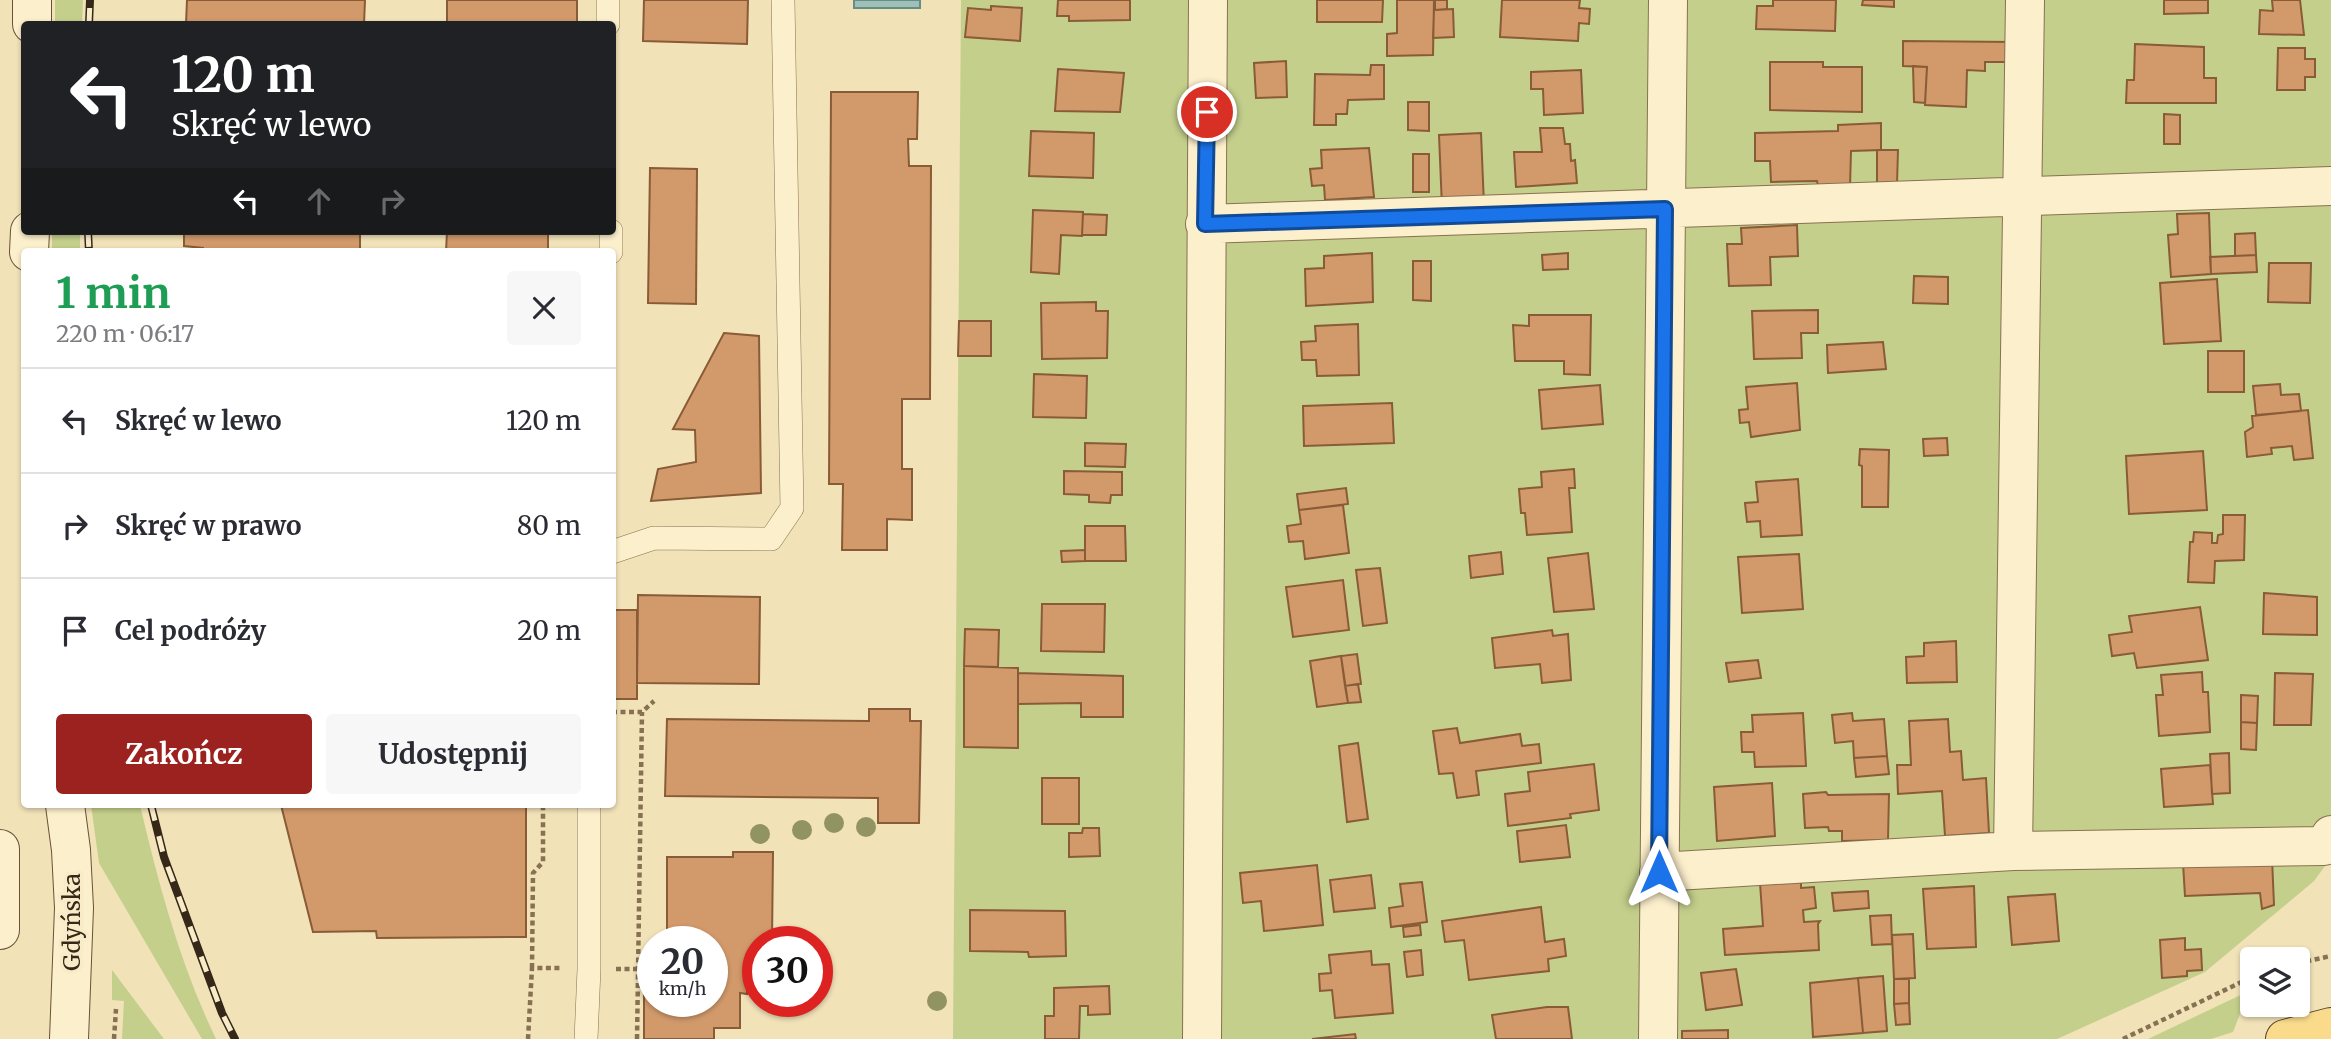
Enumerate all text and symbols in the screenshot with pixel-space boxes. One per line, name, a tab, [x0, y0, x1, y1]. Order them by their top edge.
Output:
text: 120 m	[171, 44, 315, 105]
icon: left	[56, 49, 147, 140]
pin	[1177, 82, 1237, 142]
icon: arrive	[1188, 93, 1226, 131]
text: Skręć w lewo	[171, 105, 371, 145]
icon: left	[227, 182, 265, 220]
icon: ahead	[300, 182, 338, 220]
icon: right	[373, 182, 411, 220]
text: 1 min	[56, 267, 170, 319]
button: close	[507, 271, 581, 345]
text: 220 m · 06:17	[56, 319, 194, 348]
icon: left	[56, 402, 94, 440]
text: Skręć w lewo	[115, 404, 282, 437]
text: 120 m	[506, 404, 581, 437]
icon: right	[56, 507, 94, 545]
text: Skręć w prawo	[115, 509, 302, 542]
text: 80 m	[517, 509, 581, 542]
icon: arrive	[56, 612, 94, 650]
text: Cel podróży	[115, 614, 266, 647]
text: 20 m	[517, 614, 581, 647]
button: Zakończ	[56, 714, 312, 794]
button: Udostępnij	[326, 714, 581, 794]
position arrow	[1622, 835, 1696, 909]
street label: Gdyńska	[57, 873, 86, 971]
speed limit sign: 30	[742, 926, 833, 1017]
text: 20	[661, 940, 704, 984]
map controls	[2240, 947, 2310, 1017]
button: layers	[2240, 947, 2310, 1017]
text: km/h	[659, 977, 706, 1000]

